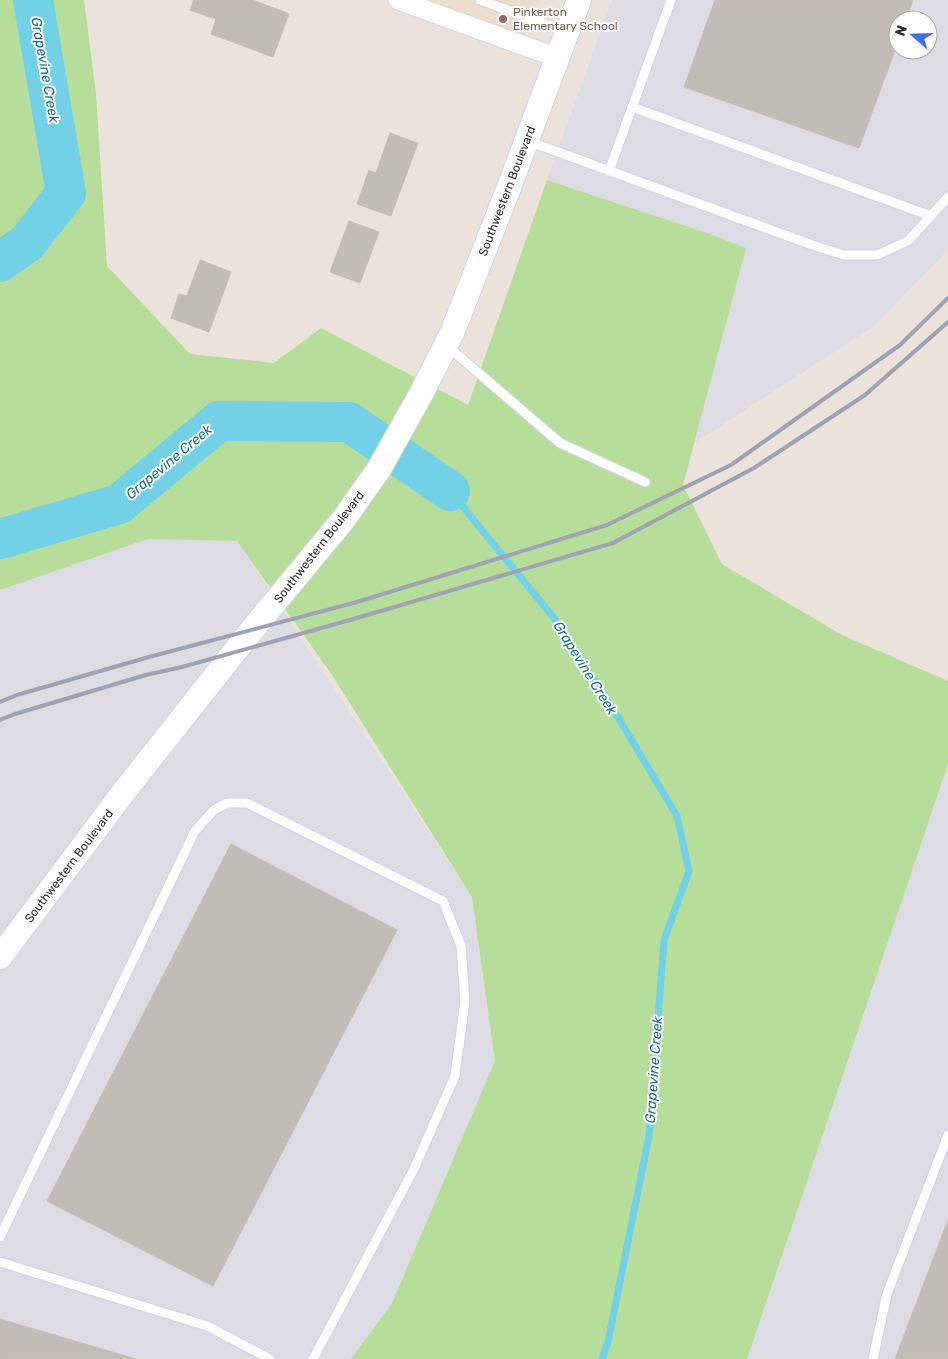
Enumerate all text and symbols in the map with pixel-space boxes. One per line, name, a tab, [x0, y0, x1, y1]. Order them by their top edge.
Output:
place label: Pinkerton Elementary School	[513, 5, 618, 33]
north arrow	[888, 10, 938, 60]
marker: Pinkerton Elementary School	[497, 13, 509, 25]
water label: Grapevine Creek	[27, 16, 63, 125]
text: N	[892, 23, 911, 38]
street label: Southwestern Boulevard	[476, 124, 538, 258]
water label: Grapevine Creek	[122, 421, 216, 503]
street label: Southwestern Boulevard	[271, 488, 367, 606]
water label: Grapevine Creek	[549, 618, 621, 719]
street label: Southwestern Boulevard	[22, 807, 116, 925]
water label: Grapevine Creek	[642, 1015, 666, 1124]

